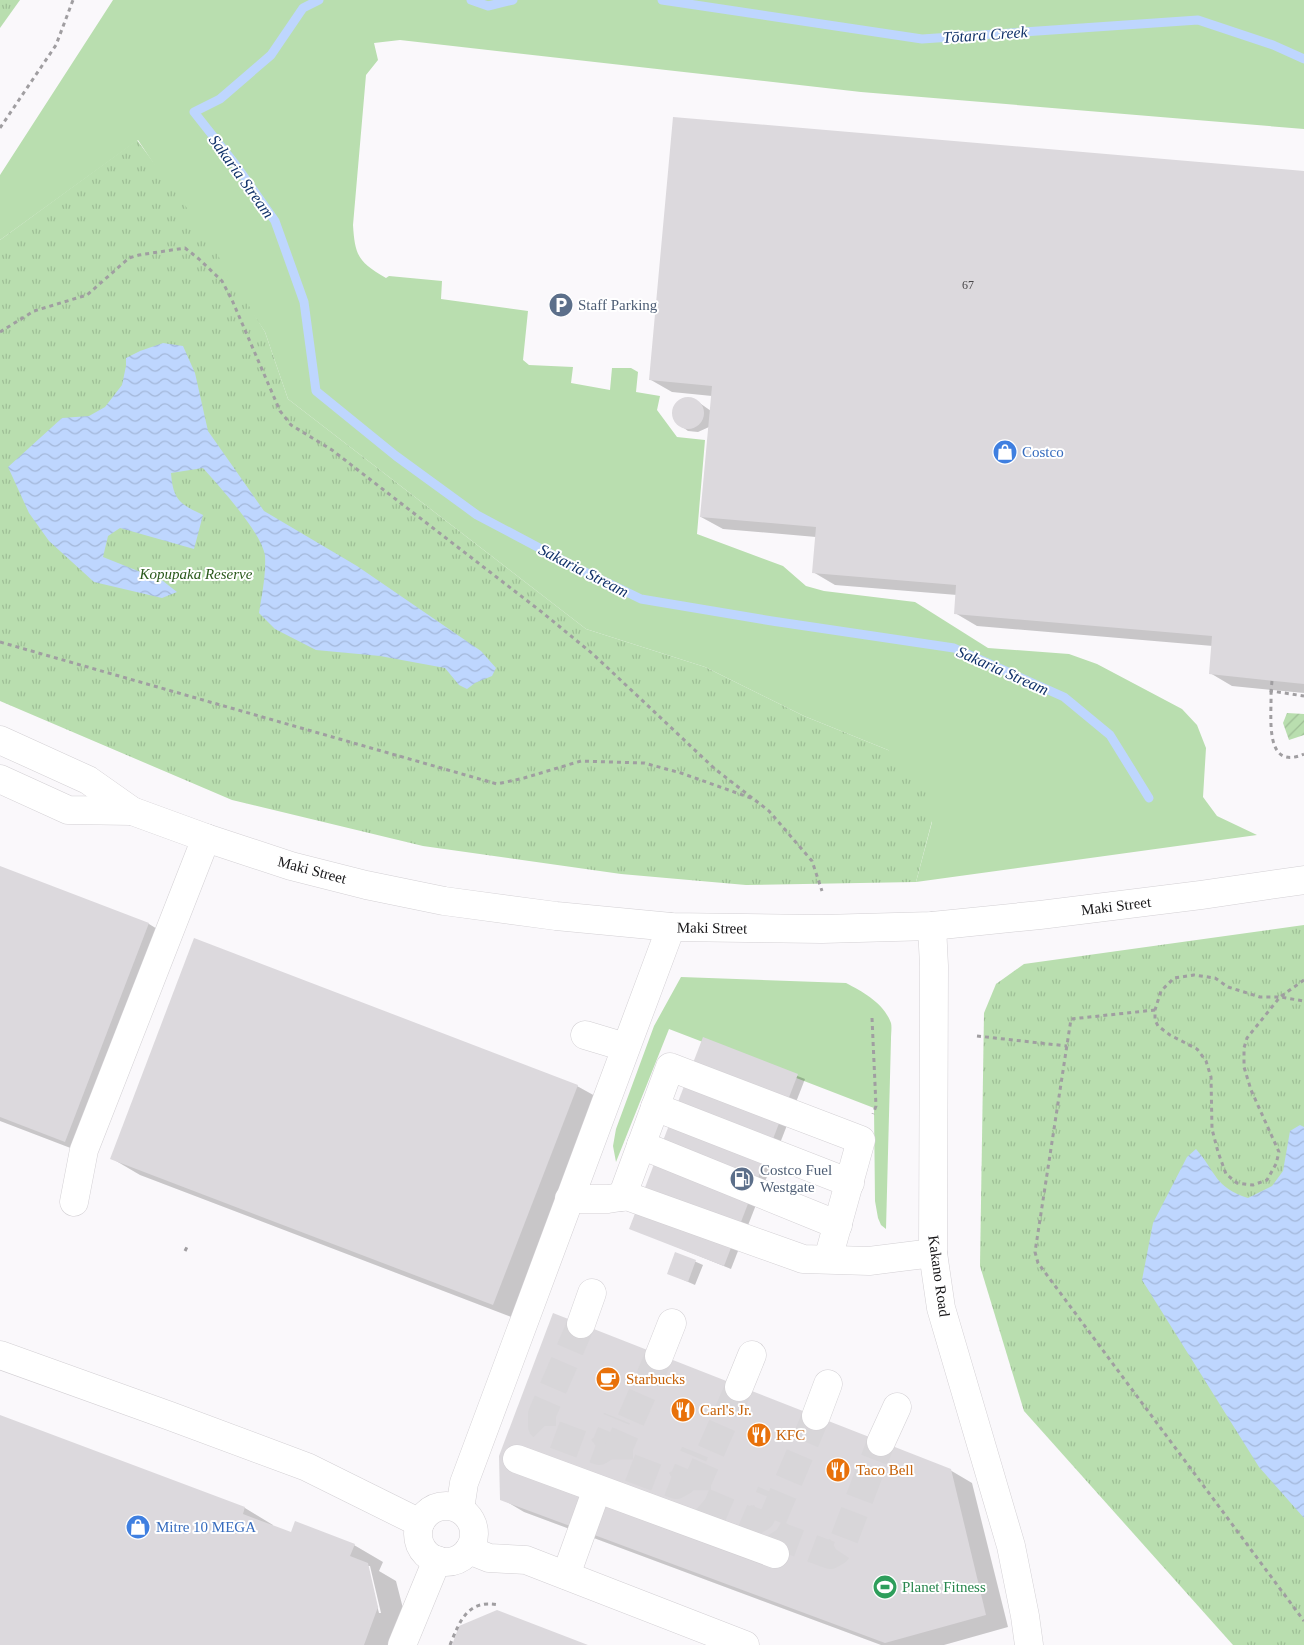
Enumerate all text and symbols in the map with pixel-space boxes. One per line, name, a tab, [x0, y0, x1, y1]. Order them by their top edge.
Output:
water label: Tōtara Creek	[942, 23, 1029, 46]
water label: Sakaria Stream	[206, 131, 277, 221]
house number: 67	[962, 278, 974, 292]
parking icon: Staff Parking	[548, 292, 574, 318]
place label: Staff Parking	[578, 297, 658, 313]
shop icon: Costco	[992, 439, 1018, 465]
place label: Costco	[1022, 444, 1064, 460]
water label: Sakaria Stream	[536, 541, 632, 600]
park label: Kopupaka Reserve	[139, 566, 253, 582]
water label: Sakaria Stream	[954, 643, 1051, 698]
street label: Maki Street	[276, 853, 349, 887]
street label: Maki Street	[1080, 894, 1153, 918]
street label: Maki Street	[677, 919, 748, 937]
place label: Costco Fuel Westgate	[760, 1162, 832, 1195]
fuel station icon: Costco Fuel Westgate	[729, 1166, 755, 1192]
street label: Kakano Road	[925, 1234, 953, 1318]
cafe icon: Starbucks	[595, 1366, 621, 1392]
place label: Starbucks	[626, 1371, 685, 1387]
restaurant icon: Carl's Jr.	[670, 1397, 696, 1423]
place label: Carl's Jr.	[700, 1402, 752, 1418]
restaurant icon: KFC	[746, 1422, 772, 1448]
place label: KFC	[776, 1427, 805, 1443]
restaurant icon: Taco Bell	[825, 1457, 851, 1483]
place label: Taco Bell	[856, 1462, 914, 1478]
shop icon: Mitre 10 MEGA	[125, 1514, 151, 1540]
place label: Mitre 10 MEGA	[156, 1519, 256, 1535]
sports icon: Planet Fitness	[872, 1574, 898, 1600]
place label: Planet Fitness	[902, 1579, 986, 1595]

